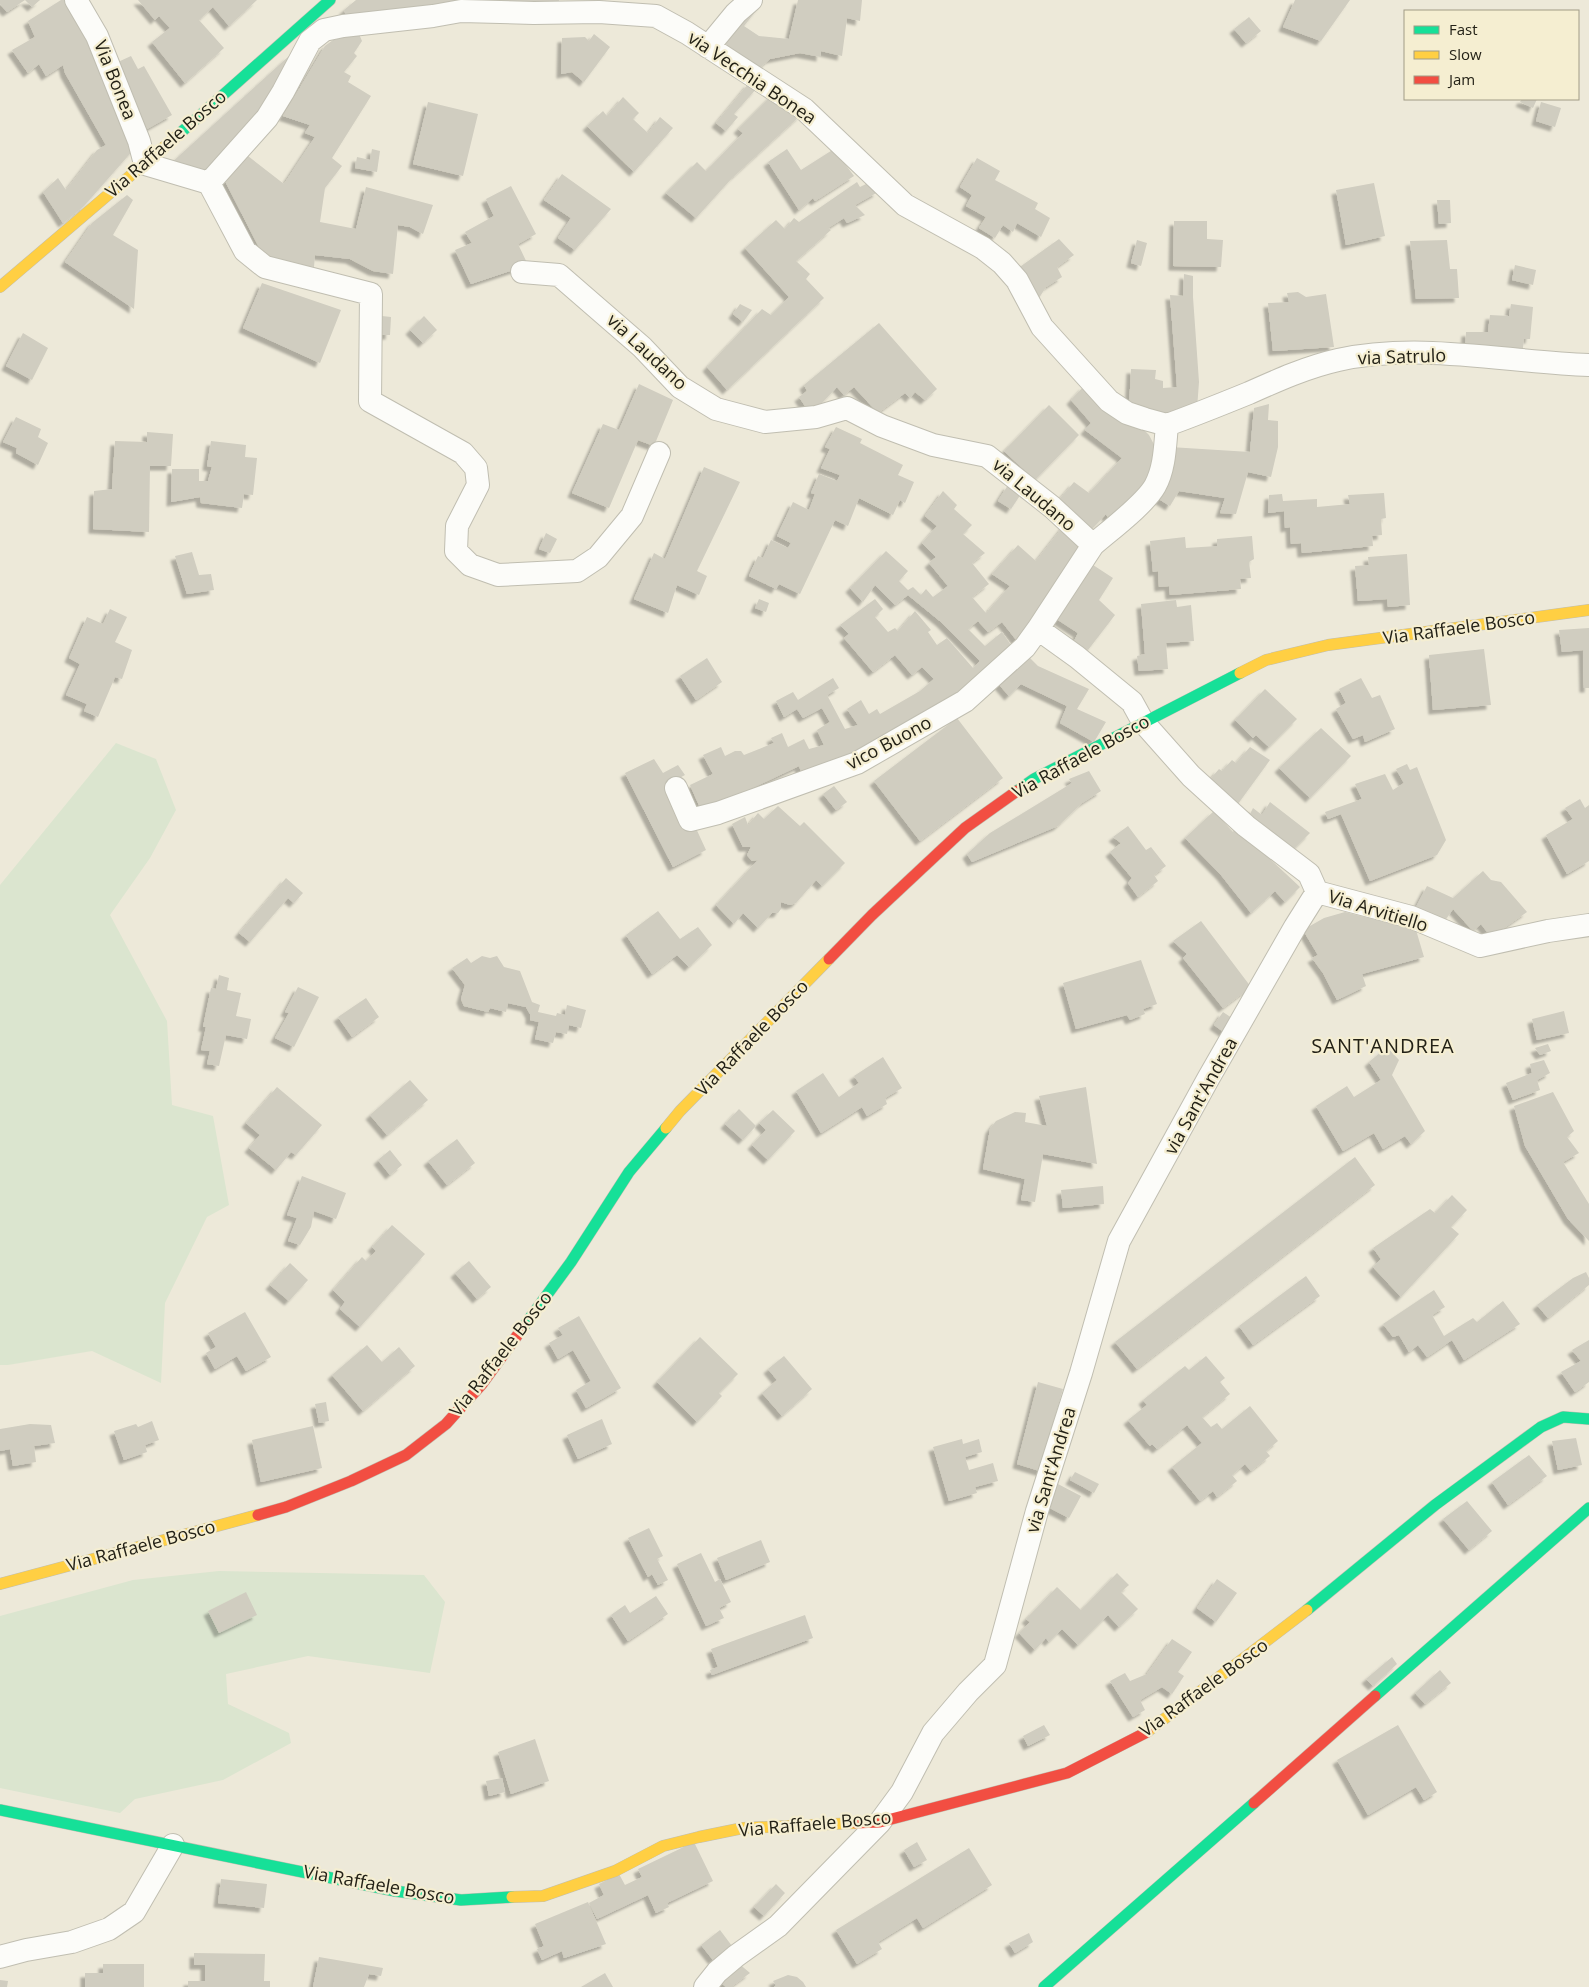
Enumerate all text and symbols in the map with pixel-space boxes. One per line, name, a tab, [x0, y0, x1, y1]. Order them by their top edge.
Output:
legend	[1404, 10, 1579, 100]
text: Fast	[1449, 19, 1478, 39]
street label: via Vecchia Bonea	[684, 25, 822, 129]
street label: Via Bonea	[89, 36, 143, 123]
text: Slow	[1449, 44, 1482, 64]
text: Jam	[1447, 69, 1475, 89]
street label: Via Raffaele Bosco	[100, 84, 231, 203]
street label: via Laudano	[602, 308, 693, 395]
street label: via Satrulo	[1357, 342, 1446, 370]
street label: via Laudano	[988, 452, 1081, 536]
street label: Via Raffaele Bosco	[1381, 604, 1536, 650]
street label: Via Raffaele Bosco	[1008, 709, 1153, 804]
street label: vico Buono	[842, 710, 935, 775]
street label: Via Arvitiello	[1325, 883, 1431, 937]
street label: Via Raffaele Bosco	[689, 974, 813, 1101]
district label: SANT'ANDREA	[1311, 1032, 1455, 1059]
street label: via Sant'Andrea	[1158, 1033, 1242, 1158]
street label: Via Raffaele Bosco	[444, 1286, 557, 1421]
street label: via Sant'Andrea	[1020, 1404, 1081, 1536]
street label: Via Raffaele Bosco	[64, 1514, 218, 1576]
street label: Via Raffaele Bosco	[1134, 1632, 1272, 1742]
street label: Via Raffaele Bosco	[738, 1804, 892, 1842]
street label: Via Raffaele Bosco	[302, 1859, 457, 1909]

